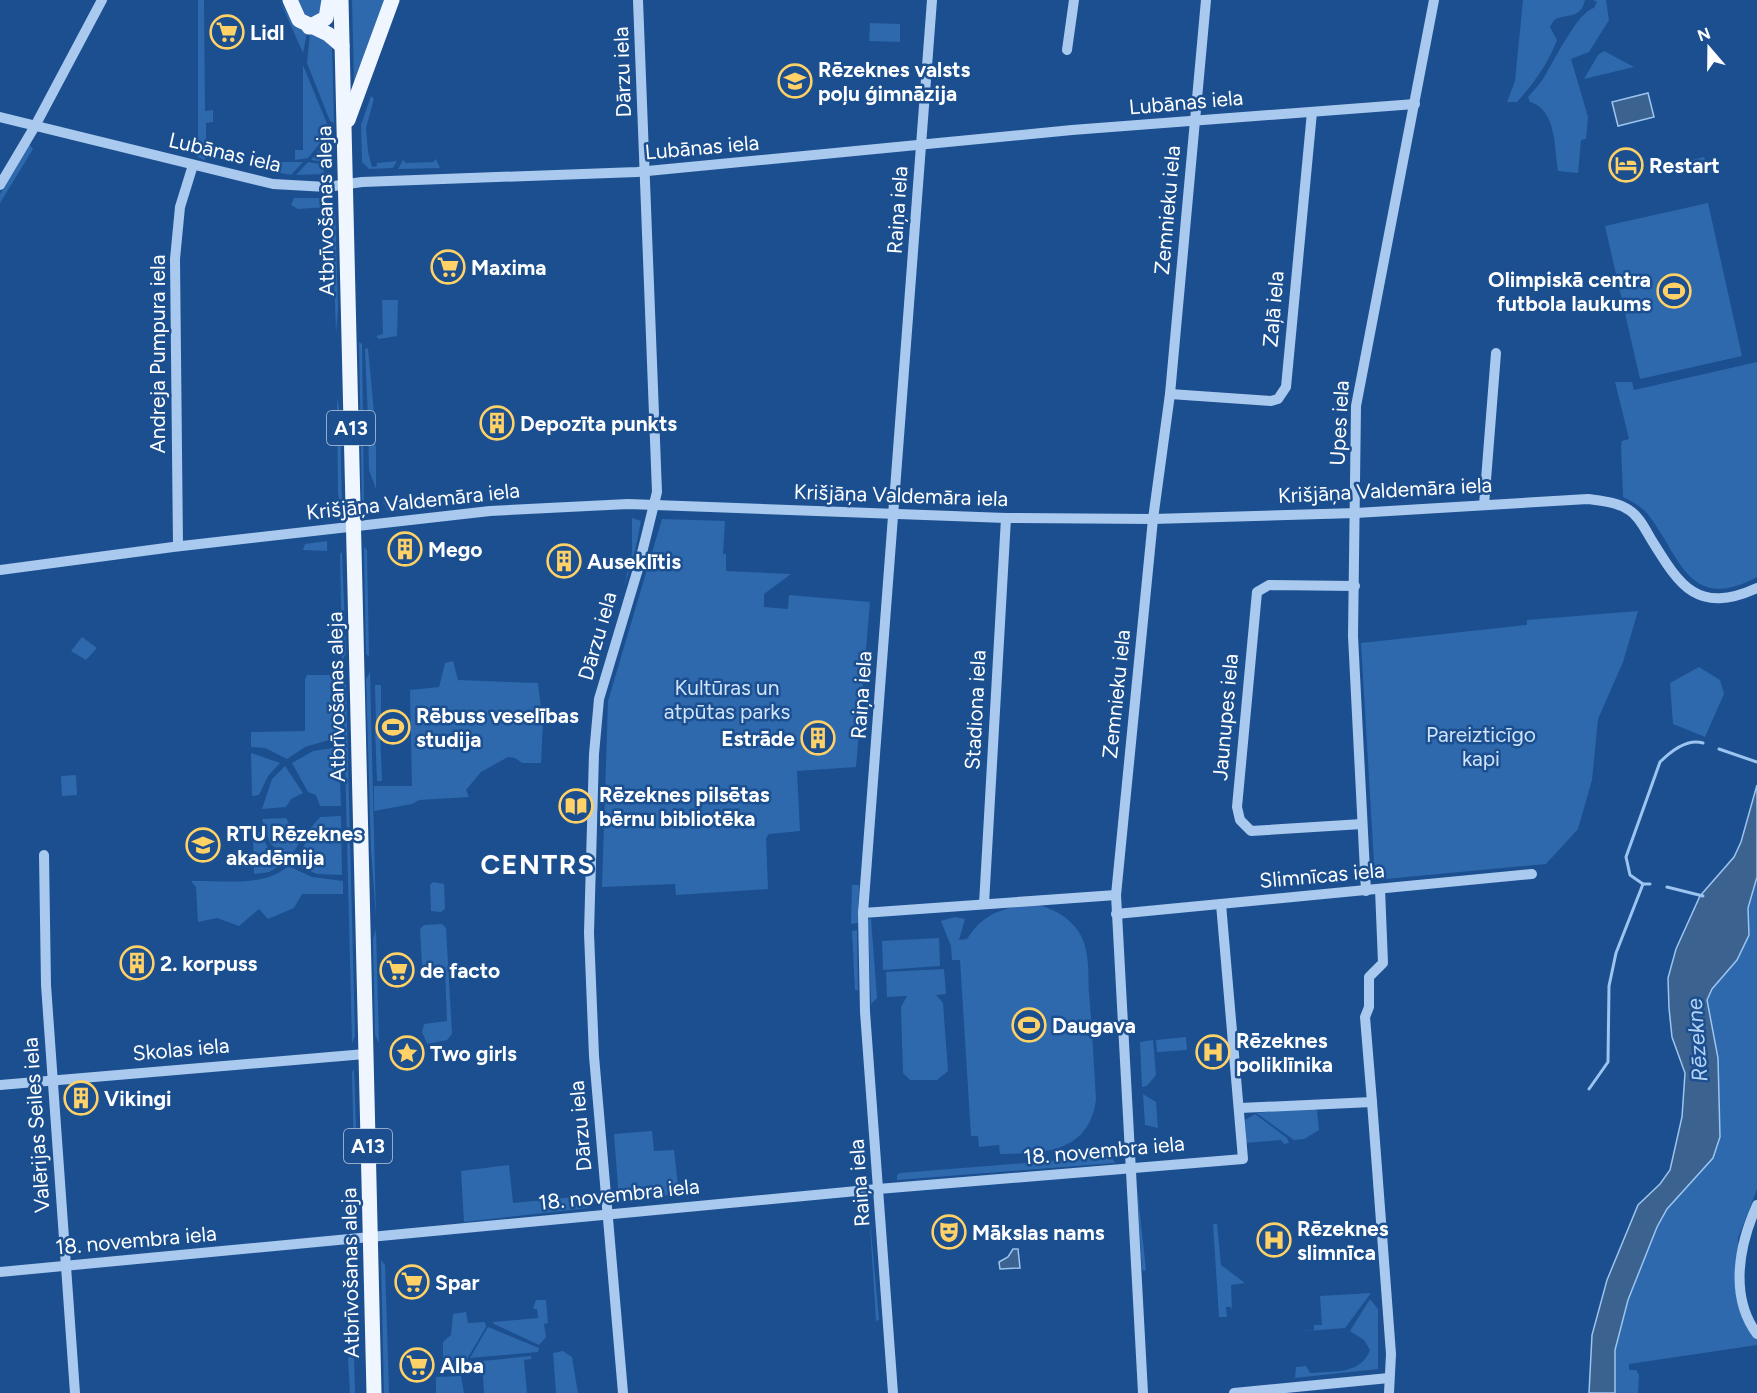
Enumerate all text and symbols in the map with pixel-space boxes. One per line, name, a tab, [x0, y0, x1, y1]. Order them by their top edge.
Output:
supermarket icon: Lidl	[209, 14, 245, 50]
north arrow	[1679, 18, 1739, 78]
place label: Lidl	[250, 20, 284, 45]
text: N	[1695, 23, 1713, 45]
street label: Dārzu iela	[608, 26, 636, 118]
place label: Rēzeknes valsts poļu ģimnāzija	[818, 57, 970, 106]
school or university icon: Rēzeknes valsts poļu ģimnāzija	[777, 63, 813, 99]
street label: Lubānas iela	[1128, 85, 1244, 119]
street label: Atbrīvošanas aleja	[311, 126, 339, 296]
street label: Lubānas iela	[166, 127, 284, 177]
street label: Lubānas iela	[644, 130, 760, 164]
street label: Zemnieku iela	[1149, 144, 1185, 276]
hotel icon: Restart	[1608, 147, 1644, 183]
place label: Restart	[1649, 153, 1720, 178]
street label: Raiņa iela	[881, 165, 913, 255]
supermarket icon: Maxima	[430, 249, 466, 285]
street label: Andreja Pumpura iela	[145, 255, 170, 453]
place label: Maxima	[471, 255, 546, 280]
place label: Olimpiskā centra futbola laukums	[1488, 267, 1651, 316]
street label: Zaļā iela	[1257, 270, 1289, 348]
sports icon: Olimpiskā centra futbola laukums	[1656, 273, 1692, 309]
street label: Upes iela	[1324, 380, 1354, 466]
building icon: Depozīta punkts	[479, 405, 515, 441]
road number: A13	[327, 411, 375, 445]
place label: Depozīta punkts	[520, 411, 677, 436]
street label: Krišjāņa Valdemāra iela	[1277, 472, 1493, 508]
street label: Krišjāņa Valdemāra iela	[305, 477, 521, 525]
street label: Krišjāņa Valdemāra iela	[793, 479, 1009, 511]
building icon: Mego	[387, 531, 423, 567]
place label: Mego	[428, 537, 482, 562]
building icon: Auseklītis	[546, 543, 582, 579]
place label: Auseklītis	[587, 549, 681, 574]
street label: Dārzu iela	[572, 589, 622, 683]
street label: Atbrīvošanas aleja	[322, 612, 350, 782]
street label: Zemnieku iela	[1097, 628, 1135, 760]
street label: Stadiona iela	[959, 649, 991, 771]
street label: Raiņa iela	[845, 650, 877, 740]
street label: Jaunupes iela	[1207, 653, 1243, 781]
park label: Kultūras un atpūtas parks	[664, 675, 790, 724]
place label: Rēbuss veselības studija	[416, 703, 579, 752]
sports icon: Rēbuss veselības studija	[375, 709, 411, 745]
building icon: Estrāde	[800, 720, 836, 756]
park label: Pareizticīgo kapi	[1426, 722, 1536, 771]
place label: Estrāde	[721, 726, 795, 751]
place label: Rēzeknes pilsētas bērnu bibliotēka	[599, 782, 770, 831]
library icon: Rēzeknes pilsētas bērnu bibliotēka	[558, 788, 594, 824]
place label: RTU Rēzeknes akadēmija	[226, 821, 363, 870]
school or university icon: RTU Rēzeknes akadēmija	[185, 827, 221, 863]
district label: CENTRS	[481, 848, 595, 881]
street label: Slimnīcas iela	[1258, 857, 1386, 893]
building icon: 2. korpuss	[119, 945, 155, 981]
place label: 2. korpuss	[160, 951, 258, 976]
supermarket icon: de facto	[379, 952, 415, 988]
place label: de facto	[420, 958, 500, 983]
water label: Rēzekne	[1681, 997, 1713, 1083]
sports icon: Daugava	[1011, 1007, 1047, 1043]
place label: Daugava	[1052, 1013, 1136, 1038]
place label: Rēzeknes poliklīnika	[1236, 1028, 1333, 1077]
street label: Skolas iela	[132, 1032, 230, 1066]
hospital icon: Rēzeknes poliklīnika	[1195, 1034, 1231, 1070]
place icon: Two girls	[389, 1035, 425, 1071]
street label: Valērijas Seiles iela	[17, 1036, 55, 1214]
place label: Two girls	[430, 1041, 517, 1066]
building icon: Vikingi	[63, 1080, 99, 1116]
street label: Dārzu iela	[564, 1080, 596, 1172]
place label: Vikingi	[104, 1086, 172, 1111]
road number: A13	[344, 1129, 392, 1163]
street label: 18. novembra iela	[1022, 1130, 1186, 1170]
street label: Raiņa iela	[843, 1138, 875, 1228]
street label: 18. novembra iela	[537, 1173, 701, 1215]
street label: Atbrīvošanas aleja	[336, 1188, 364, 1358]
theatre icon: Mākslas nams	[931, 1214, 967, 1250]
place label: Rēzeknes slimnīca	[1297, 1216, 1389, 1265]
street label: 18. novembra iela	[54, 1220, 218, 1260]
place label: Mākslas nams	[972, 1220, 1105, 1245]
hospital icon: Rēzeknes slimnīca	[1256, 1222, 1292, 1258]
supermarket icon: Spar	[394, 1264, 430, 1300]
place label: Spar	[435, 1270, 480, 1295]
supermarket icon: Alba	[399, 1347, 435, 1383]
place label: Alba	[440, 1353, 484, 1378]

